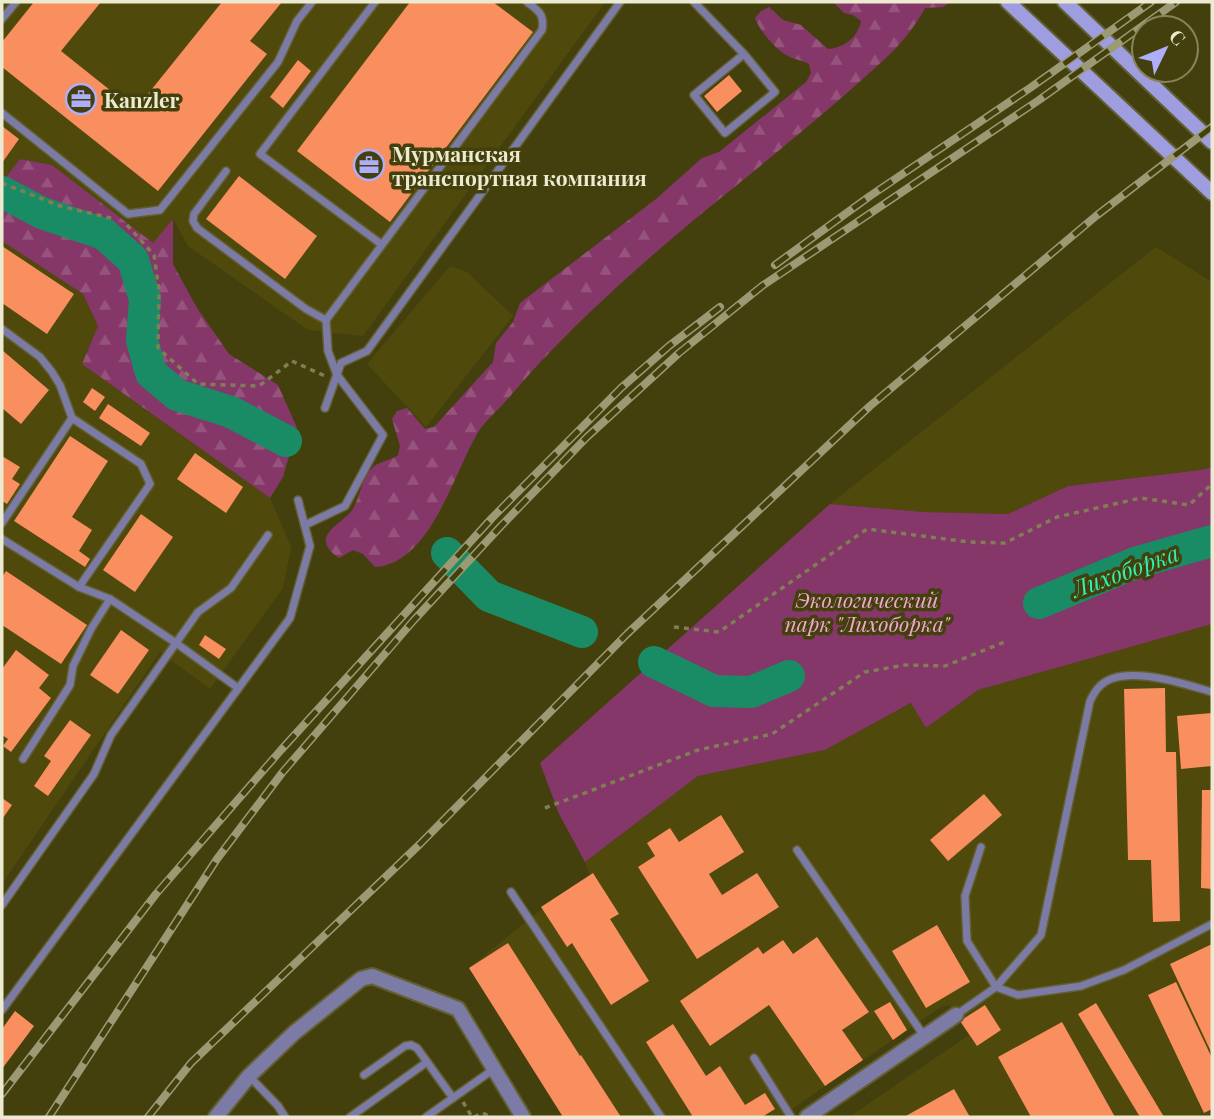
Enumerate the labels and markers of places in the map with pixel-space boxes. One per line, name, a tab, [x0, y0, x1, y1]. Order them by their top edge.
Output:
office icon: Kanzler	[64, 82, 98, 116]
place label: Kanzler	[104, 85, 179, 113]
place label: Мурманская транспортная компания	[392, 139, 647, 191]
office icon: Мурманская транспортная компания	[352, 148, 386, 182]

